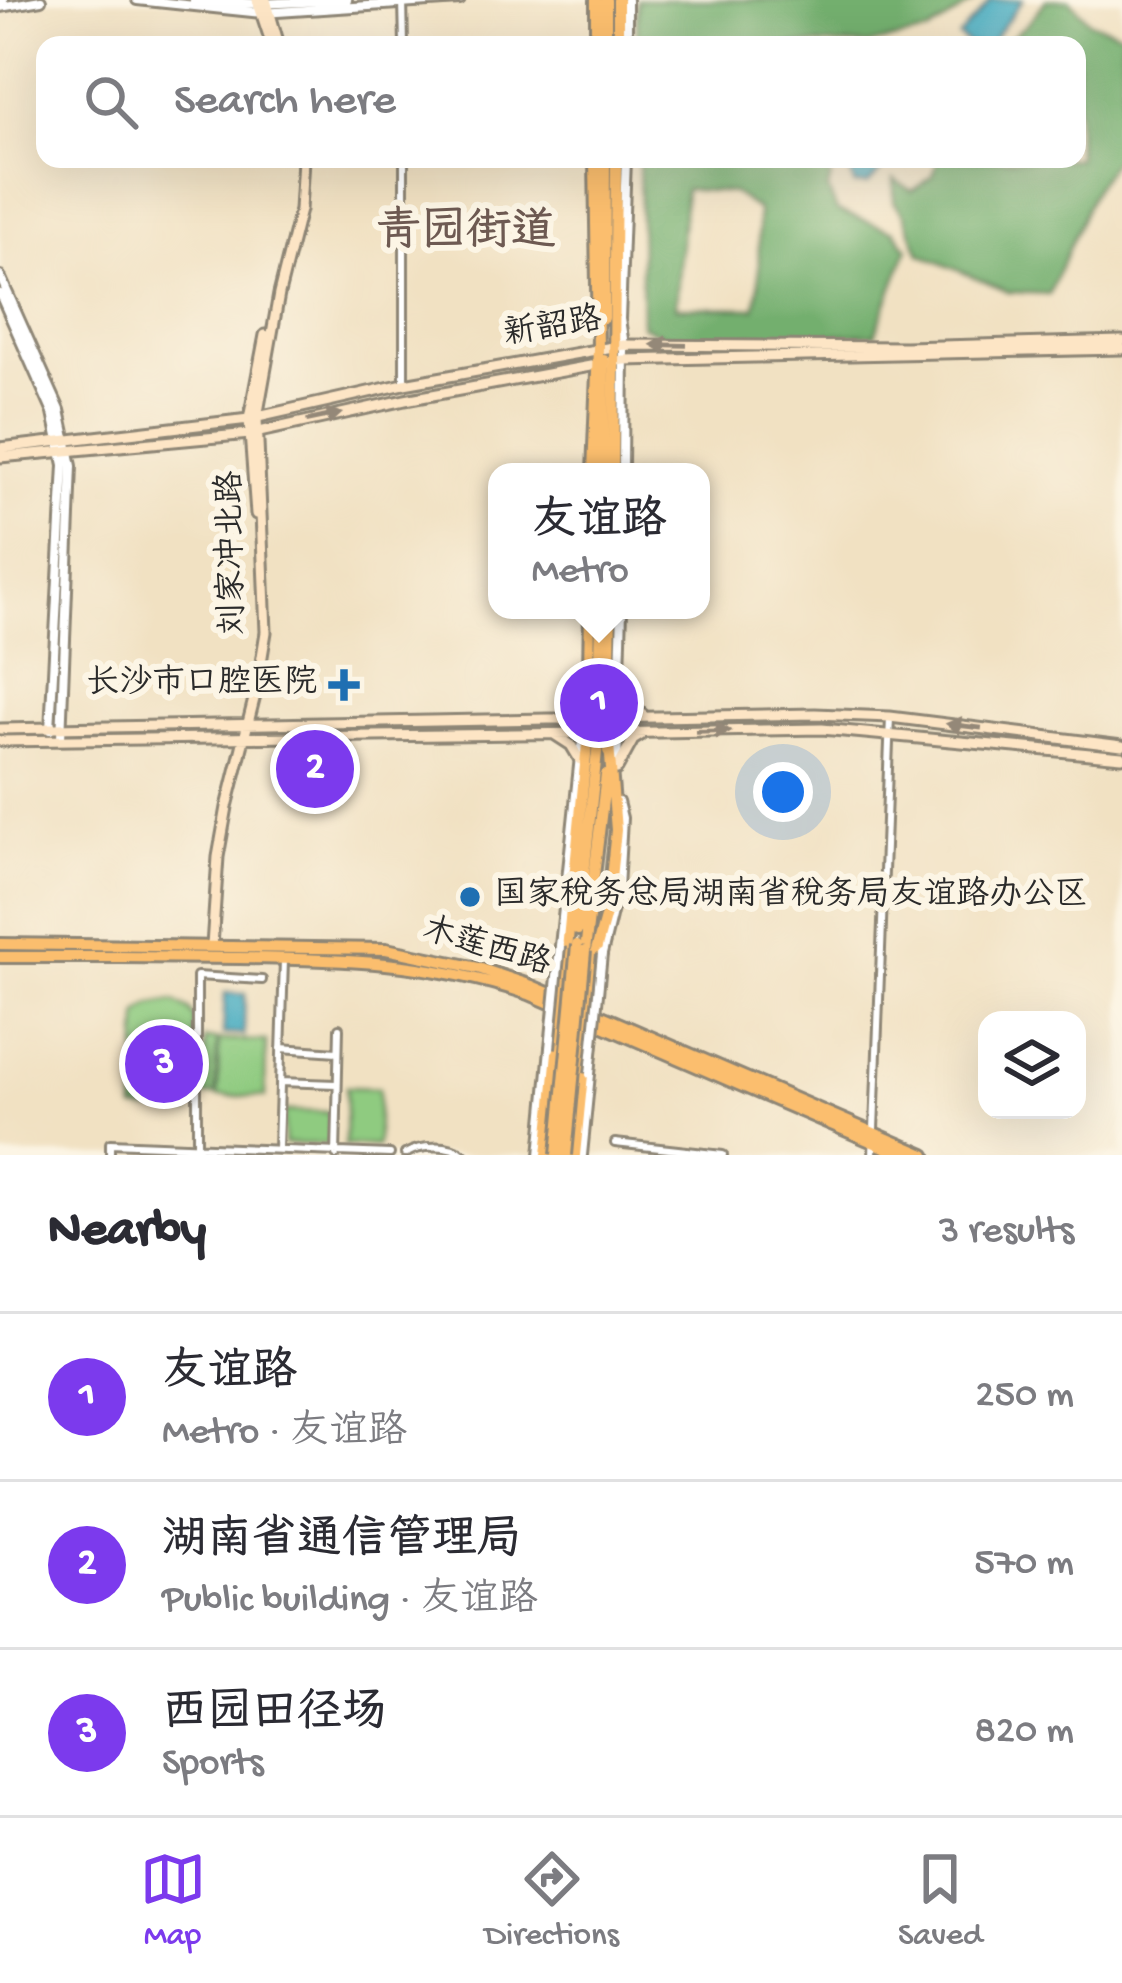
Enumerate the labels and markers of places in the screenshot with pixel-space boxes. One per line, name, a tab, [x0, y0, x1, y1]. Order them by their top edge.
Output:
pin: 1	[560, 658, 638, 748]
place label: 长沙市口腔医院	[86, 664, 317, 704]
marker: 长沙市口腔医院	[328, 669, 360, 701]
pin: 2	[276, 724, 354, 814]
place label: 国家税务总局湖南省税务局友谊路办公区	[494, 875, 1088, 916]
marker: 国家税务总局湖南省税务局友谊路办公区	[457, 884, 483, 910]
pin: 3	[125, 1019, 203, 1109]

